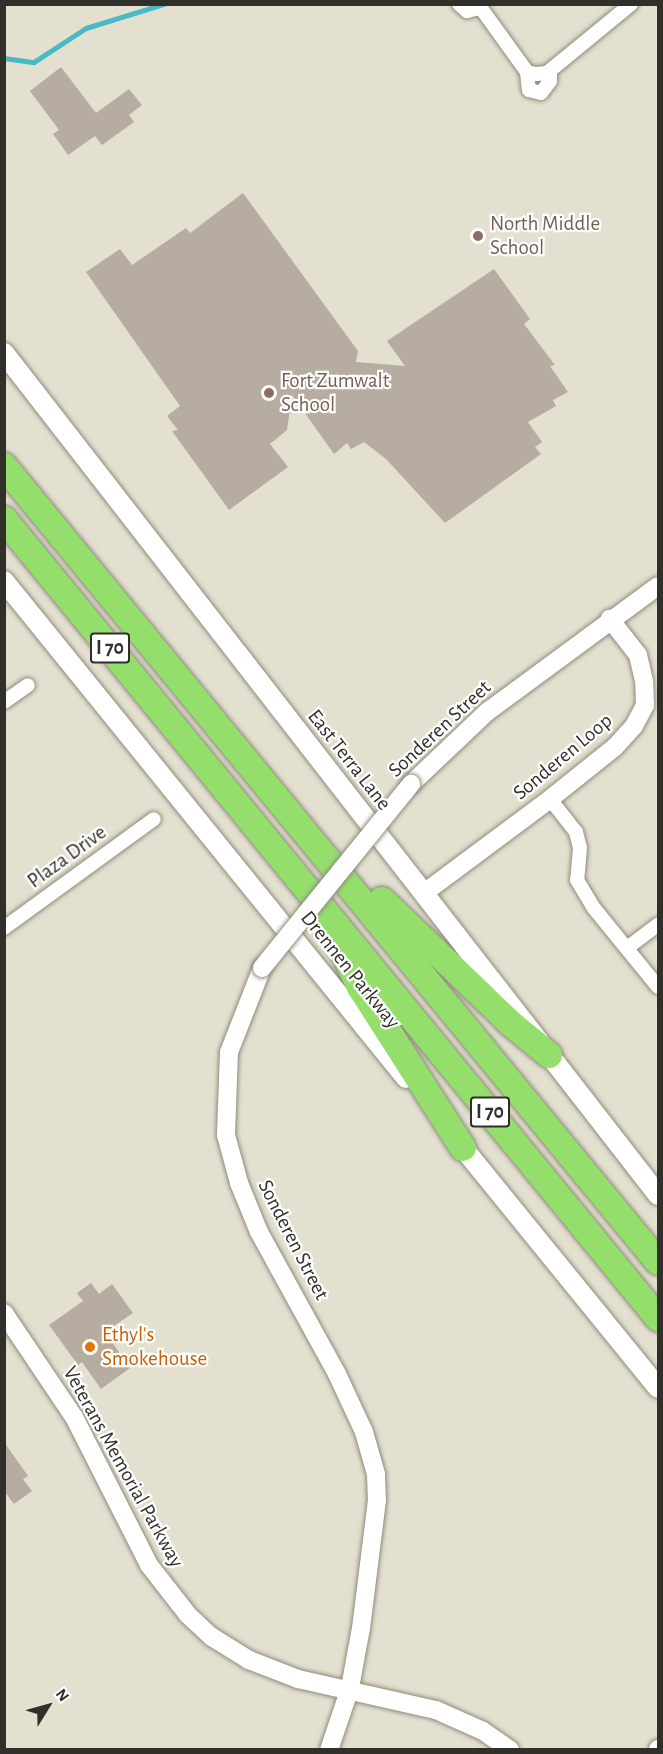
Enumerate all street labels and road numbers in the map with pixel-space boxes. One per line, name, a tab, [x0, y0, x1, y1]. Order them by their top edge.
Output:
road number: I 70	[89, 631, 131, 665]
street label: Sonderen Street	[383, 675, 497, 783]
street label: East Terra Lane	[302, 704, 396, 816]
street label: Sonderen Loop	[508, 708, 618, 806]
street label: Plaza Drive	[23, 820, 111, 894]
street label: Drennen Parkway	[295, 906, 405, 1034]
road number: I 70	[469, 1095, 511, 1129]
street label: Sonderen Street	[252, 1176, 334, 1304]
street label: Veterans Memorial Parkway	[57, 1362, 189, 1572]

